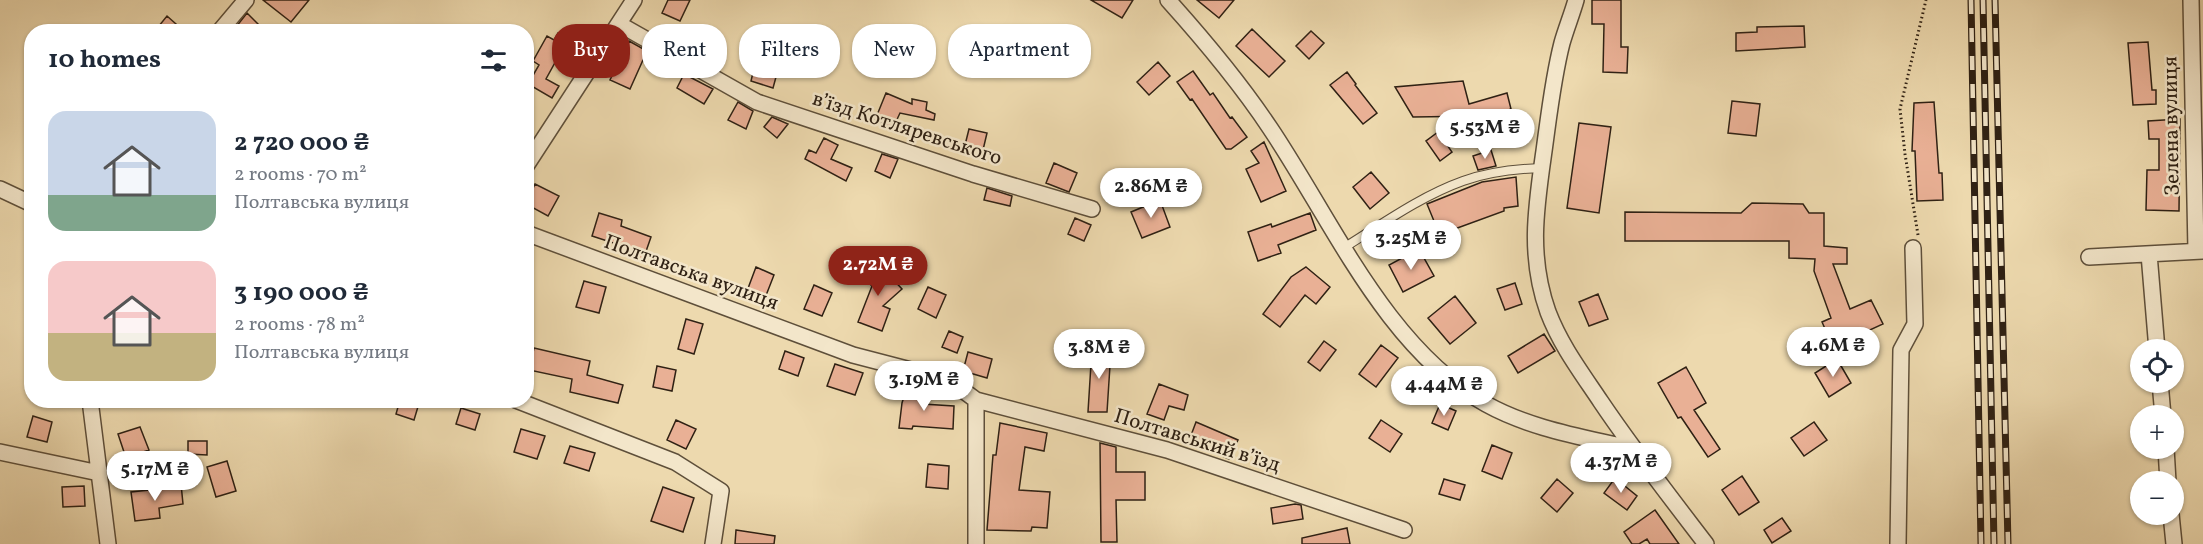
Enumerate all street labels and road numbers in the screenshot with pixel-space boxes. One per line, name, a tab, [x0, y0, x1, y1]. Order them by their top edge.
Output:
street label: Зелена вулиця	[2156, 56, 2188, 196]
street label: в’їзд Котляревського	[808, 85, 1006, 173]
street label: Полтавська вулиця	[600, 228, 782, 318]
street label: Полтавський в’їзд	[1110, 402, 1284, 480]

